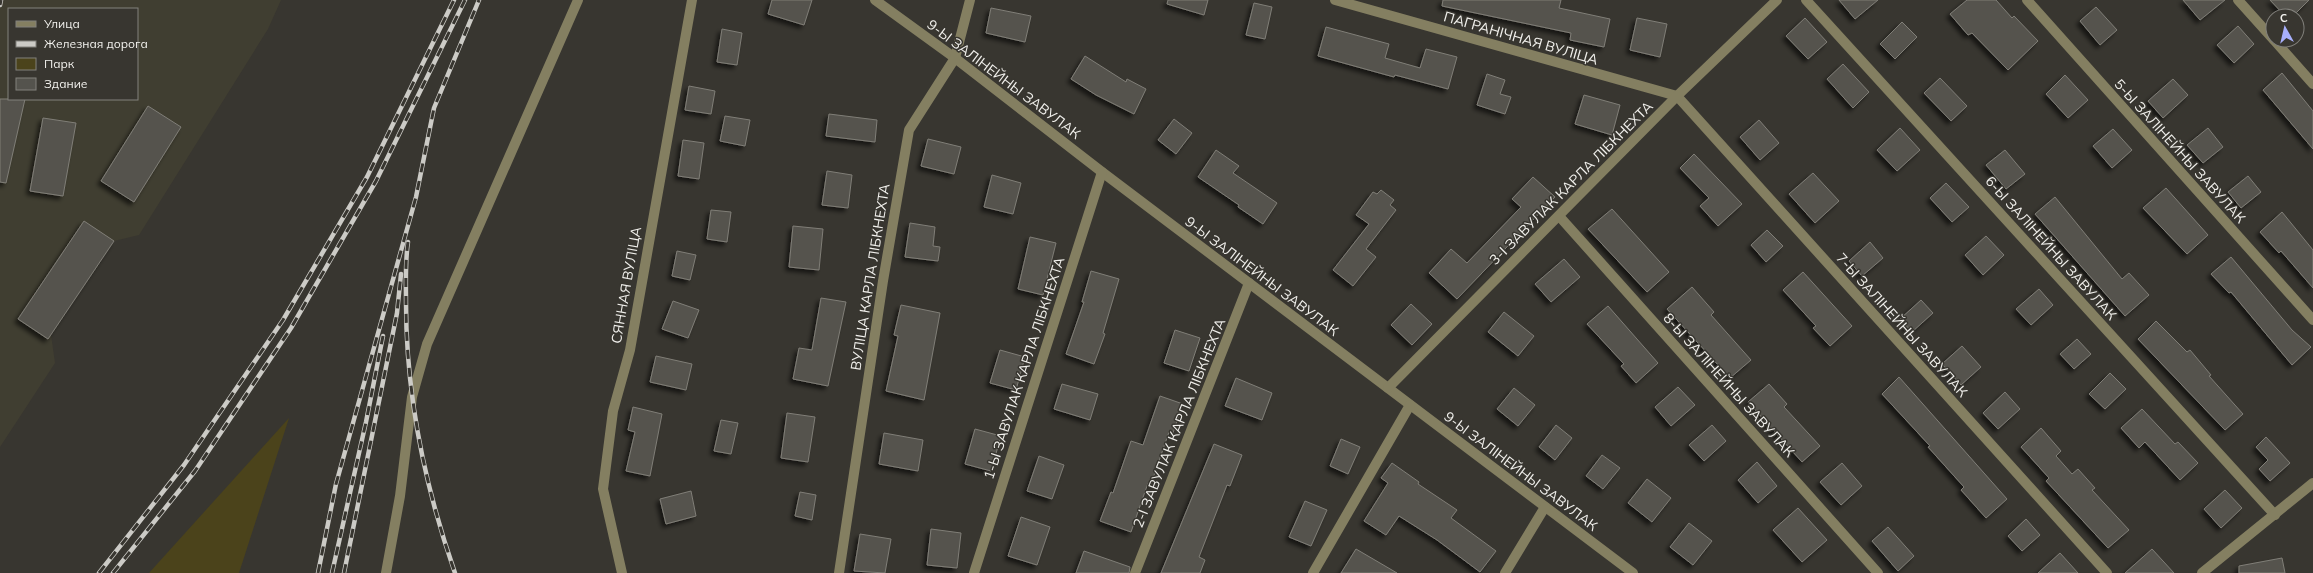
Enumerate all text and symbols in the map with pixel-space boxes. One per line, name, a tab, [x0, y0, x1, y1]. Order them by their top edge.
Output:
street label: ПАГРАНІЧНАЯ ВУЛІЦА	[1442, 7, 1601, 69]
legend	[8, 8, 138, 100]
north arrow	[2265, 8, 2305, 48]
text: С	[2279, 11, 2289, 26]
street label: 9-Ы ЗАЛІНЕЙНЫ ЗАВУЛАК	[924, 15, 1085, 143]
text: Улица	[43, 16, 80, 31]
text: Железная дорога	[44, 36, 148, 51]
text: Парк	[44, 56, 75, 71]
street label: 5-Ы ЗАЛІНЕЙНЫ ЗАВУЛАК	[2111, 75, 2250, 227]
text: Здание	[44, 76, 88, 91]
street label: 3-І ЗАВУЛАК КАРЛА ЛІБКНЕХТА	[1485, 97, 1657, 269]
street label: 6-Ы ЗАЛІНЕЙНЫ ЗАВУЛАК	[1982, 172, 2121, 324]
street label: ВУЛІЦА КАРЛА ЛІБКНЕХТА	[846, 182, 894, 372]
street label: 9-Ы ЗАЛІНЕЙНЫ ЗАВУЛАК	[1182, 212, 1343, 340]
street label: СЯННАЯ ВУЛІЦА	[607, 224, 645, 345]
street label: 7-Ы ЗАЛІНЕЙНЫ ЗАВУЛАК	[1833, 249, 1972, 401]
street label: 1-Ы ЗАВУЛАК КАРЛА ЛІБКНЕХТА	[979, 254, 1069, 481]
street label: 8-Ы ЗАЛІНЕЙНЫ ЗАВУЛАК	[1660, 309, 1799, 461]
street label: 2-І ЗАВУЛАК КАРЛА ЛІБКНЕХТА	[1129, 315, 1230, 530]
street label: 9-Ы ЗАЛІНЕЙНЫ ЗАВУЛАК	[1441, 407, 1602, 535]

